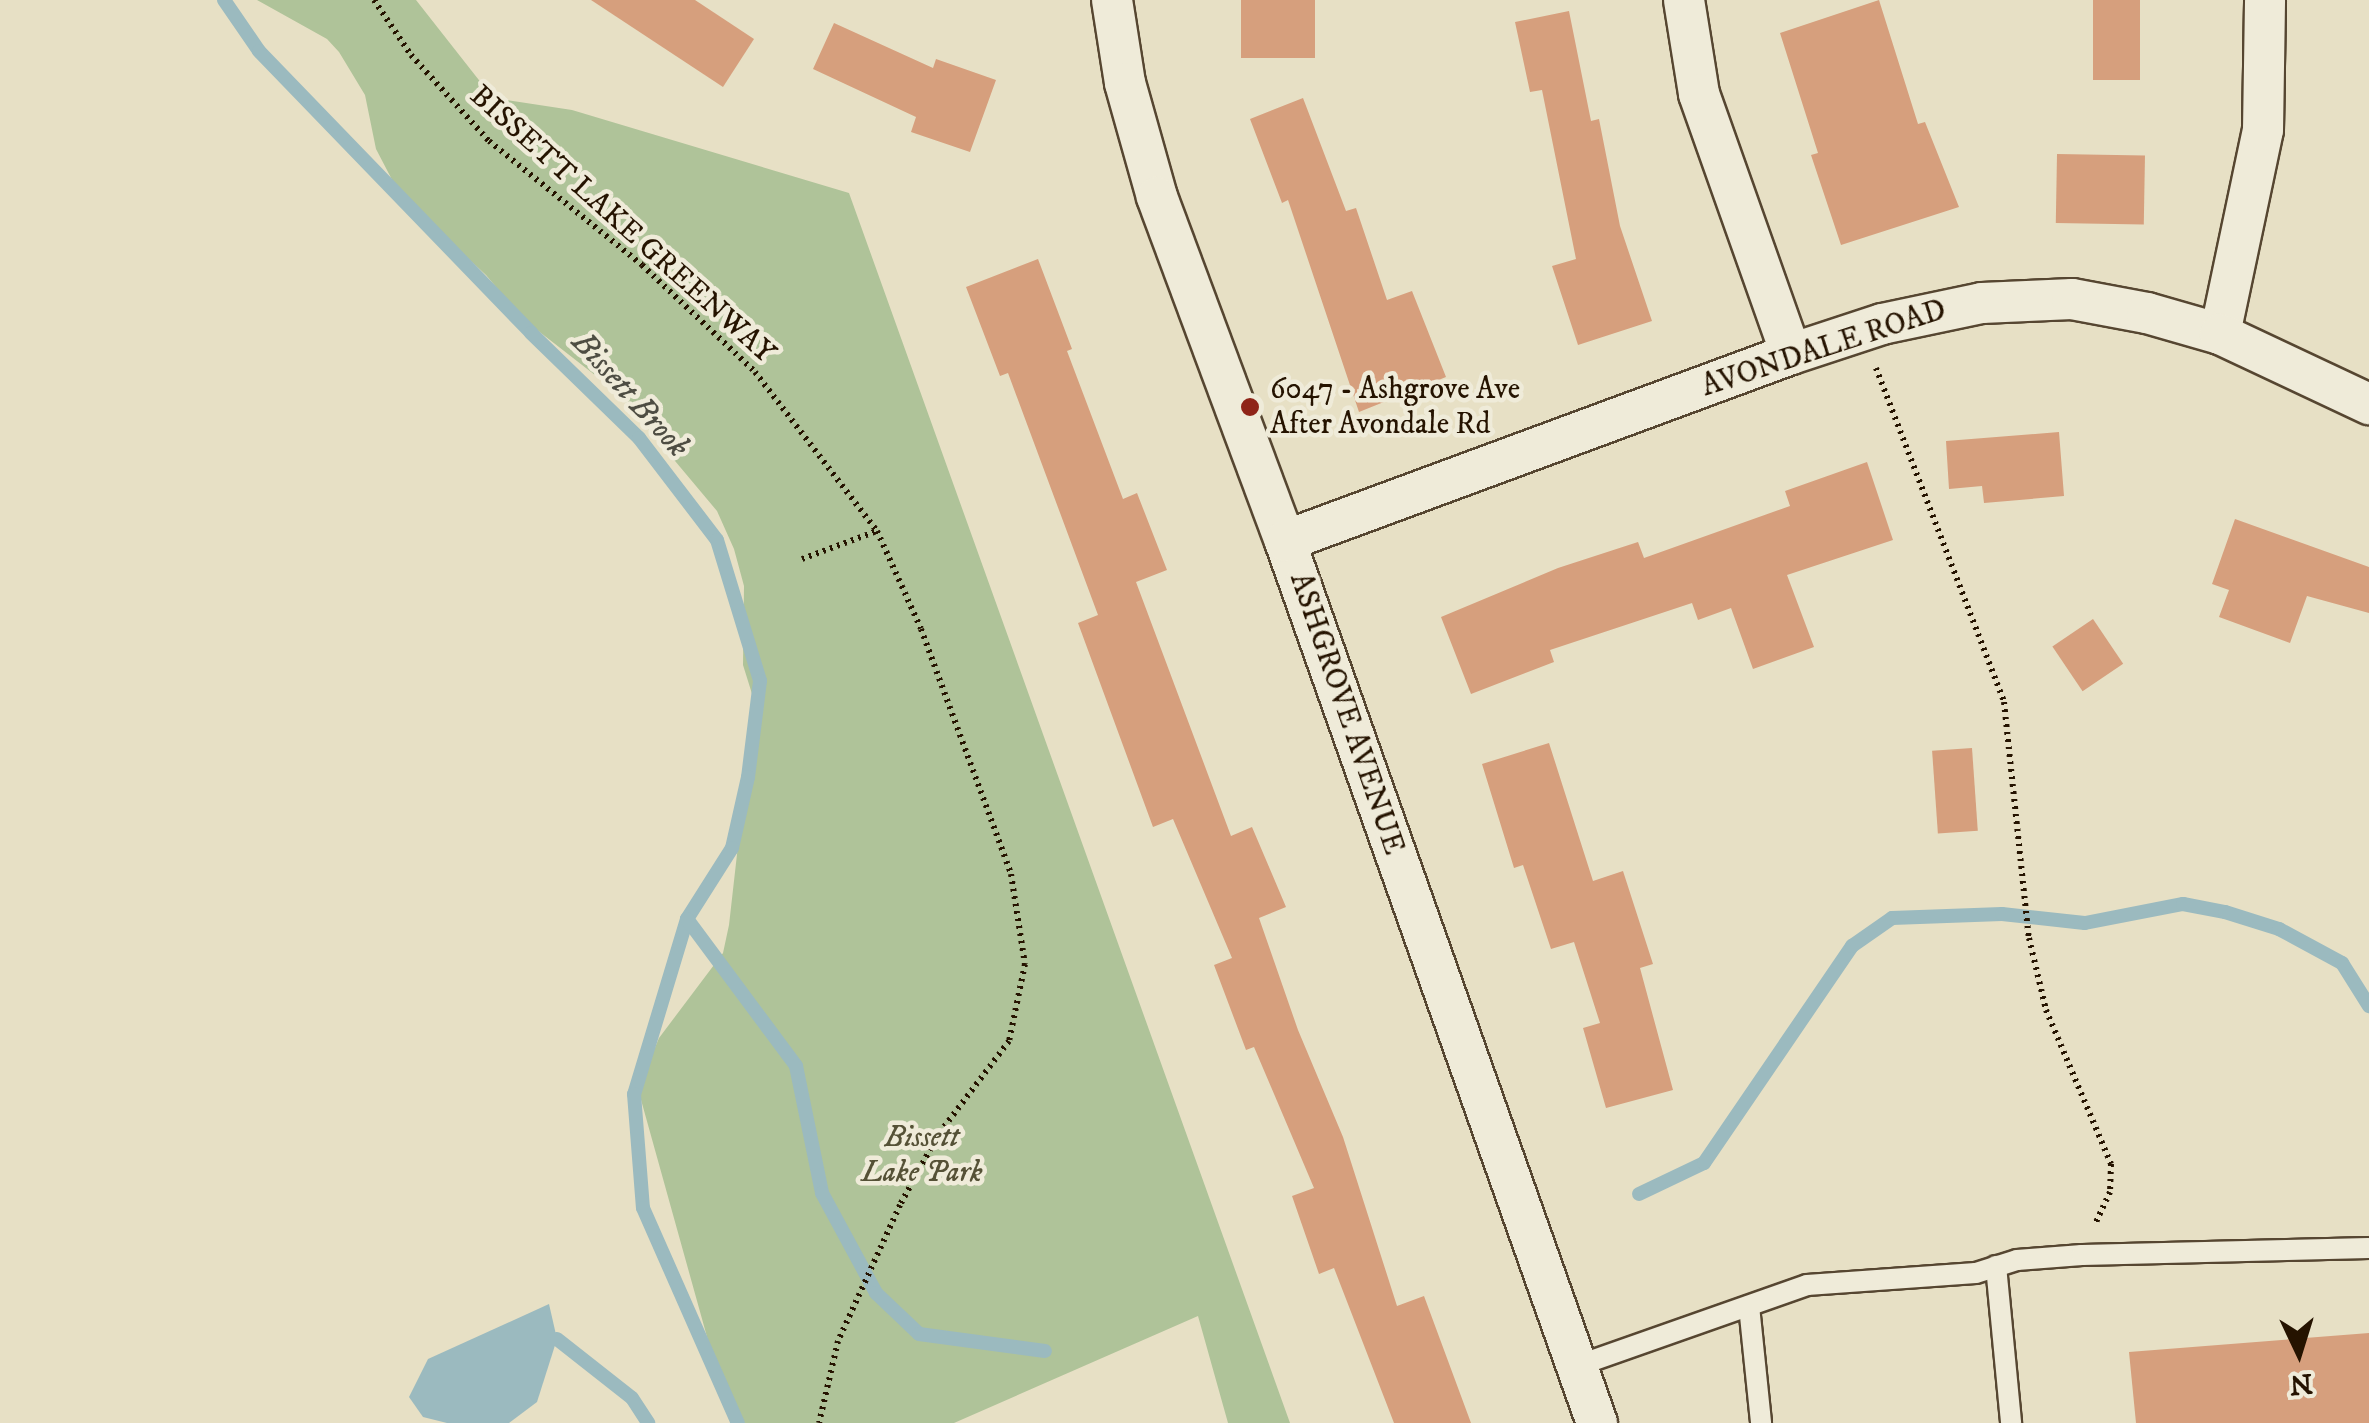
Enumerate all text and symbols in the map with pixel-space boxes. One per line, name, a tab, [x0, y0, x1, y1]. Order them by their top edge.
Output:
street label: BISSETT LAKE GREENWAY	[462, 78, 782, 372]
street label: AVONDALE ROAD	[1697, 293, 1951, 405]
water label: Bissett Brook	[563, 324, 697, 466]
place label: 6047 - Ashgrove Ave After Avondale Rd	[1270, 372, 1520, 442]
marker: 6047 - Ashgrove Ave After Avondale Rd	[1239, 396, 1261, 418]
street label: ASHGROVE AVENUE	[1281, 568, 1411, 860]
park label: Bissett Lake Park	[862, 1120, 982, 1190]
north arrow	[2249, 1303, 2349, 1403]
text: N	[2288, 1365, 2314, 1402]

